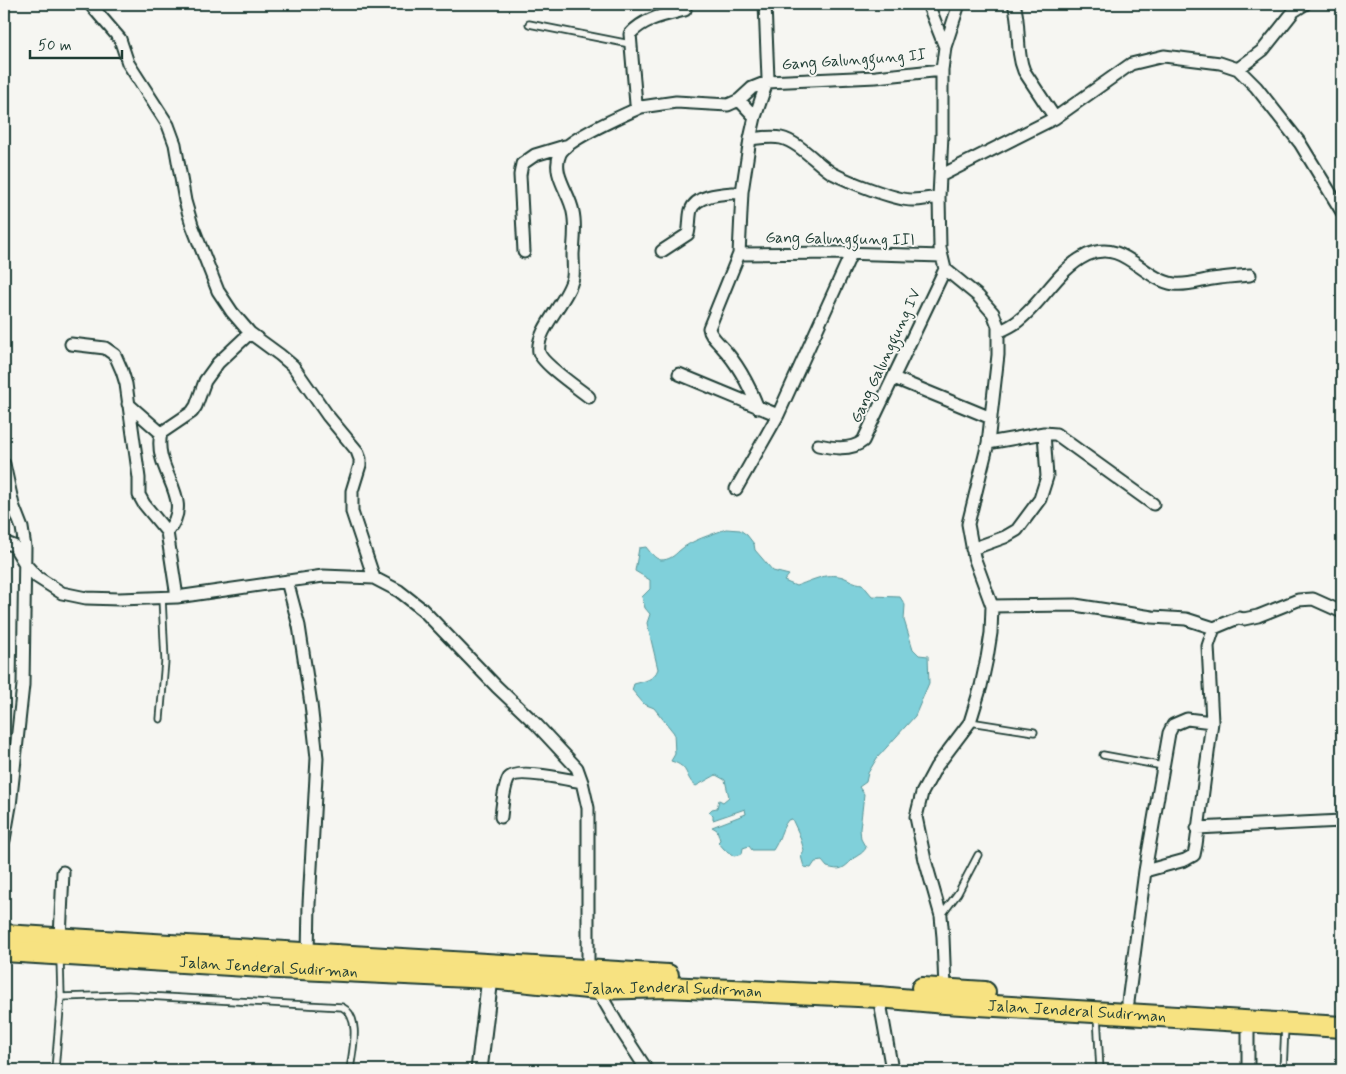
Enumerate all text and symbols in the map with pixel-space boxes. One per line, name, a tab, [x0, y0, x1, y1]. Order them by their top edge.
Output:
scale bar	[30, 28, 122, 60]
text: 50 m	[38, 36, 72, 56]
street label: Gang Galunggung II	[781, 44, 927, 77]
street label: Gang Galunggung III	[765, 227, 915, 252]
street label: Gang Galunggung IV	[846, 286, 927, 427]
street label: Jalan Jenderal Sudirman	[179, 951, 358, 982]
street label: Jalan Jenderal Sudirman	[582, 976, 763, 1002]
street label: Jalan Jenderal Sudirman	[987, 995, 1167, 1027]

